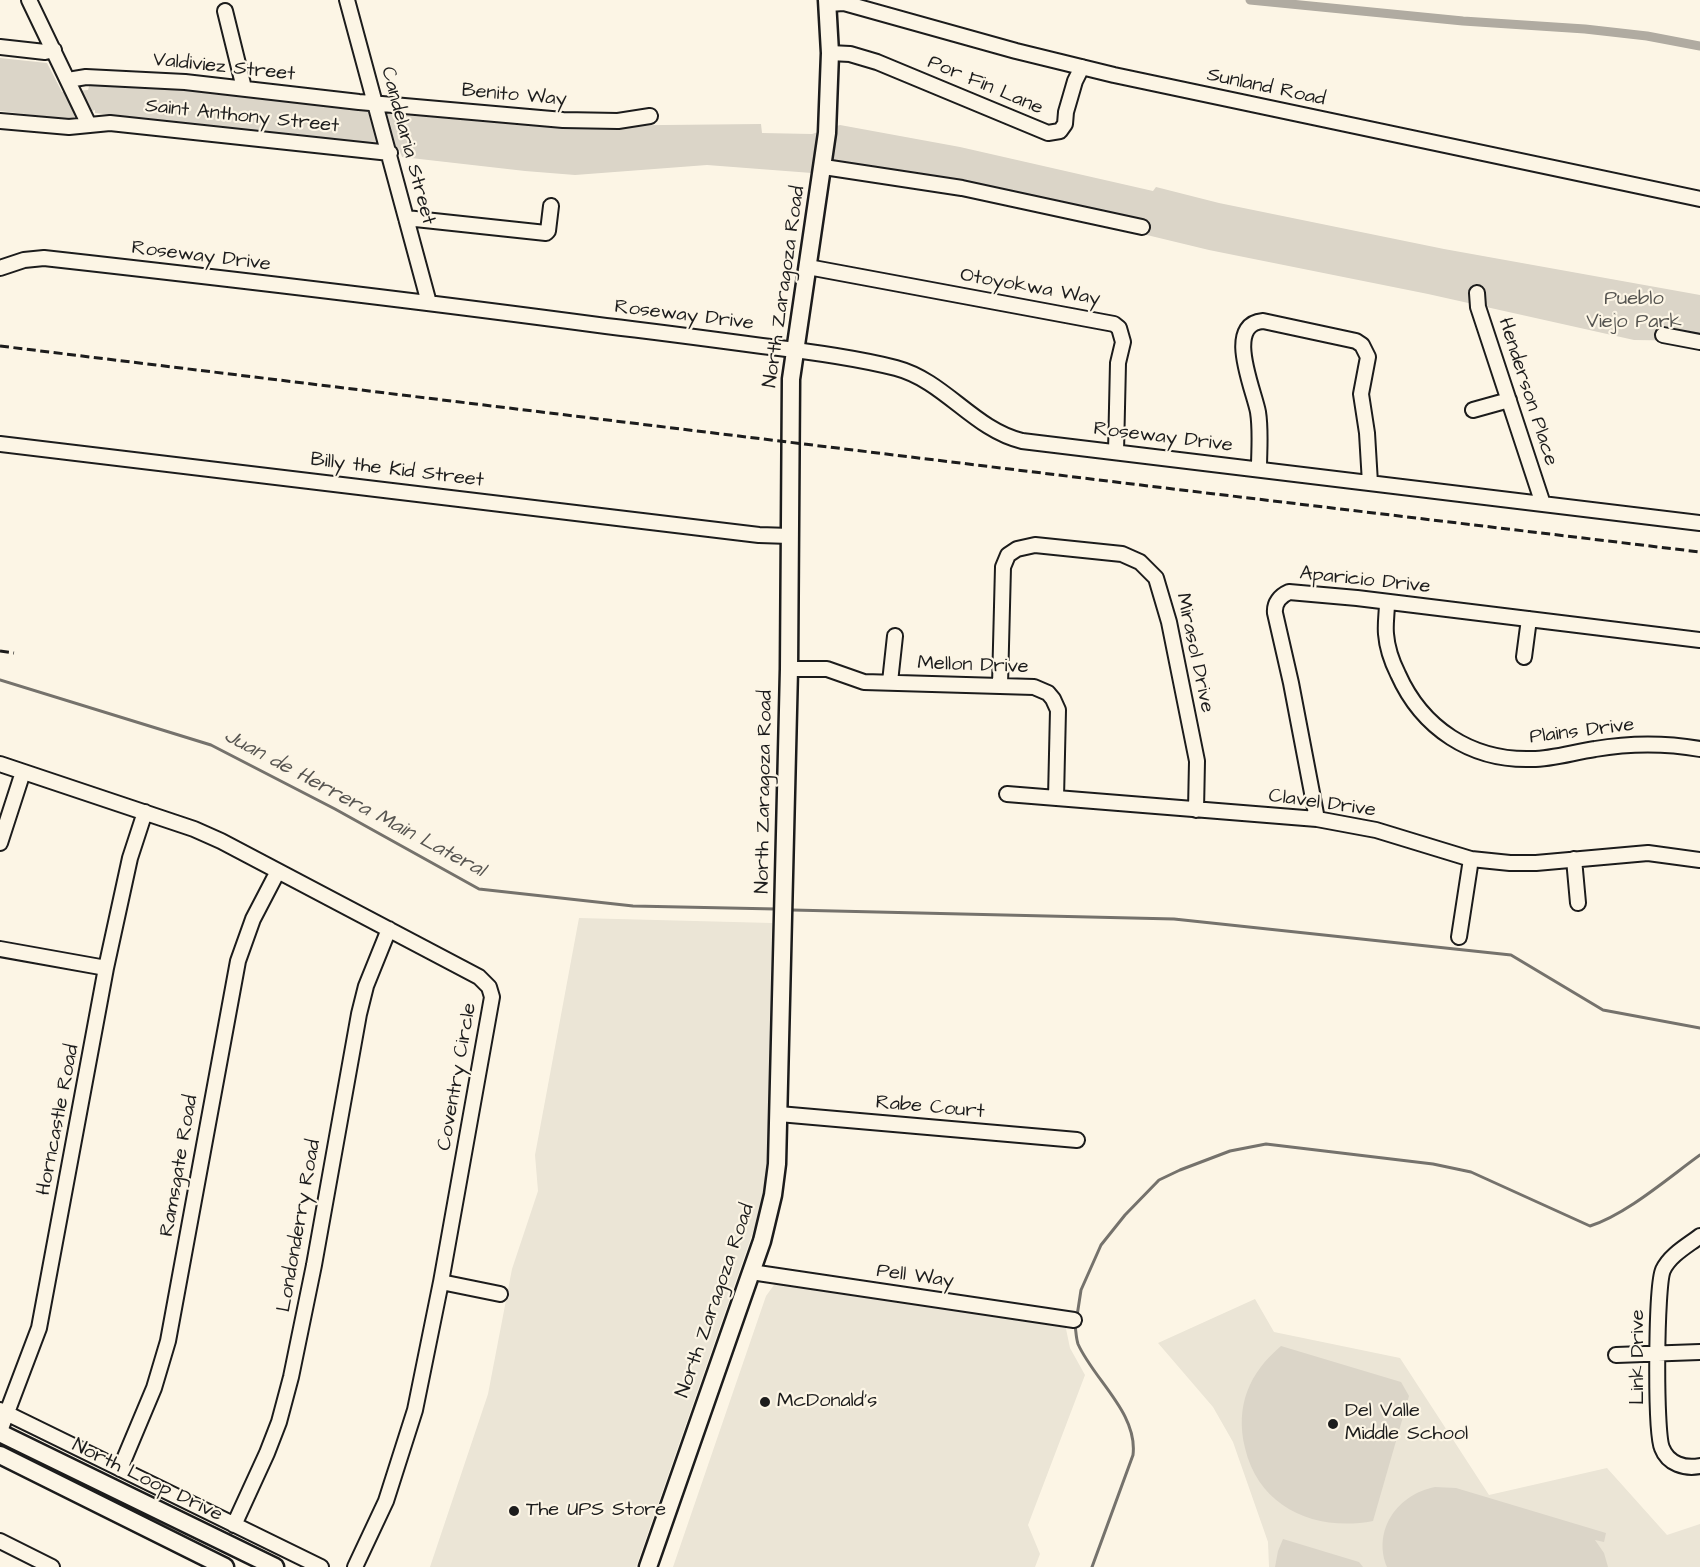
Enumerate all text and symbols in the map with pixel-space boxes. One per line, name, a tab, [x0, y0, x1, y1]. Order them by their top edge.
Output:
street label: Valdiviez Street	[152, 49, 296, 87]
street label: Por Fin Lane	[924, 51, 1046, 121]
street label: Candelaria Street	[374, 64, 440, 228]
street label: Sunland Road	[1205, 64, 1327, 112]
street label: Benito Way	[460, 79, 568, 113]
street label: Saint Anthony Street	[144, 95, 340, 139]
street label: North Zaragoza Road	[759, 185, 811, 389]
street label: Roseway Drive	[130, 237, 272, 277]
street label: Otoyokwa Way	[958, 264, 1102, 312]
park label: Pueblo Viejo Park	[1586, 288, 1682, 335]
street label: Roseway Drive	[613, 296, 755, 336]
street label: Henderson Place	[1492, 315, 1562, 469]
street label: Roseway Drive	[1092, 418, 1234, 458]
street label: Billy the Kid Street	[309, 448, 485, 494]
street label: Aparicio Drive	[1298, 562, 1432, 600]
street label: Mirasol Drive	[1170, 591, 1218, 715]
street label: Mellon Drive	[917, 652, 1029, 680]
street label: North Zaragoza Road	[751, 690, 779, 894]
street label: Plains Drive	[1528, 714, 1636, 750]
water label: Juan de Herrera Main Lateral	[219, 724, 489, 884]
street label: Clavel Drive	[1267, 785, 1377, 823]
street label: Coventry Circle	[433, 1001, 483, 1153]
street label: Horncastle Road	[33, 1042, 85, 1198]
street label: Rabe Court	[875, 1091, 985, 1125]
street label: Ramsgate Road	[156, 1093, 204, 1239]
street label: Londonderry Road	[273, 1138, 327, 1314]
street label: North Zaragoza Road	[672, 1201, 760, 1401]
street label: Pell Way	[875, 1260, 955, 1294]
street label: Link Drive	[1627, 1309, 1651, 1405]
place label: McDonald's	[777, 1390, 877, 1414]
marker: McDonald's	[758, 1395, 772, 1409]
place label: Del Valle Middle School	[1345, 1400, 1468, 1447]
marker: Del Valle Middle School	[1326, 1417, 1340, 1431]
street label: North Loop Drive	[68, 1434, 226, 1528]
place label: The UPS Store	[526, 1499, 666, 1523]
marker: The UPS Store	[507, 1504, 521, 1518]

